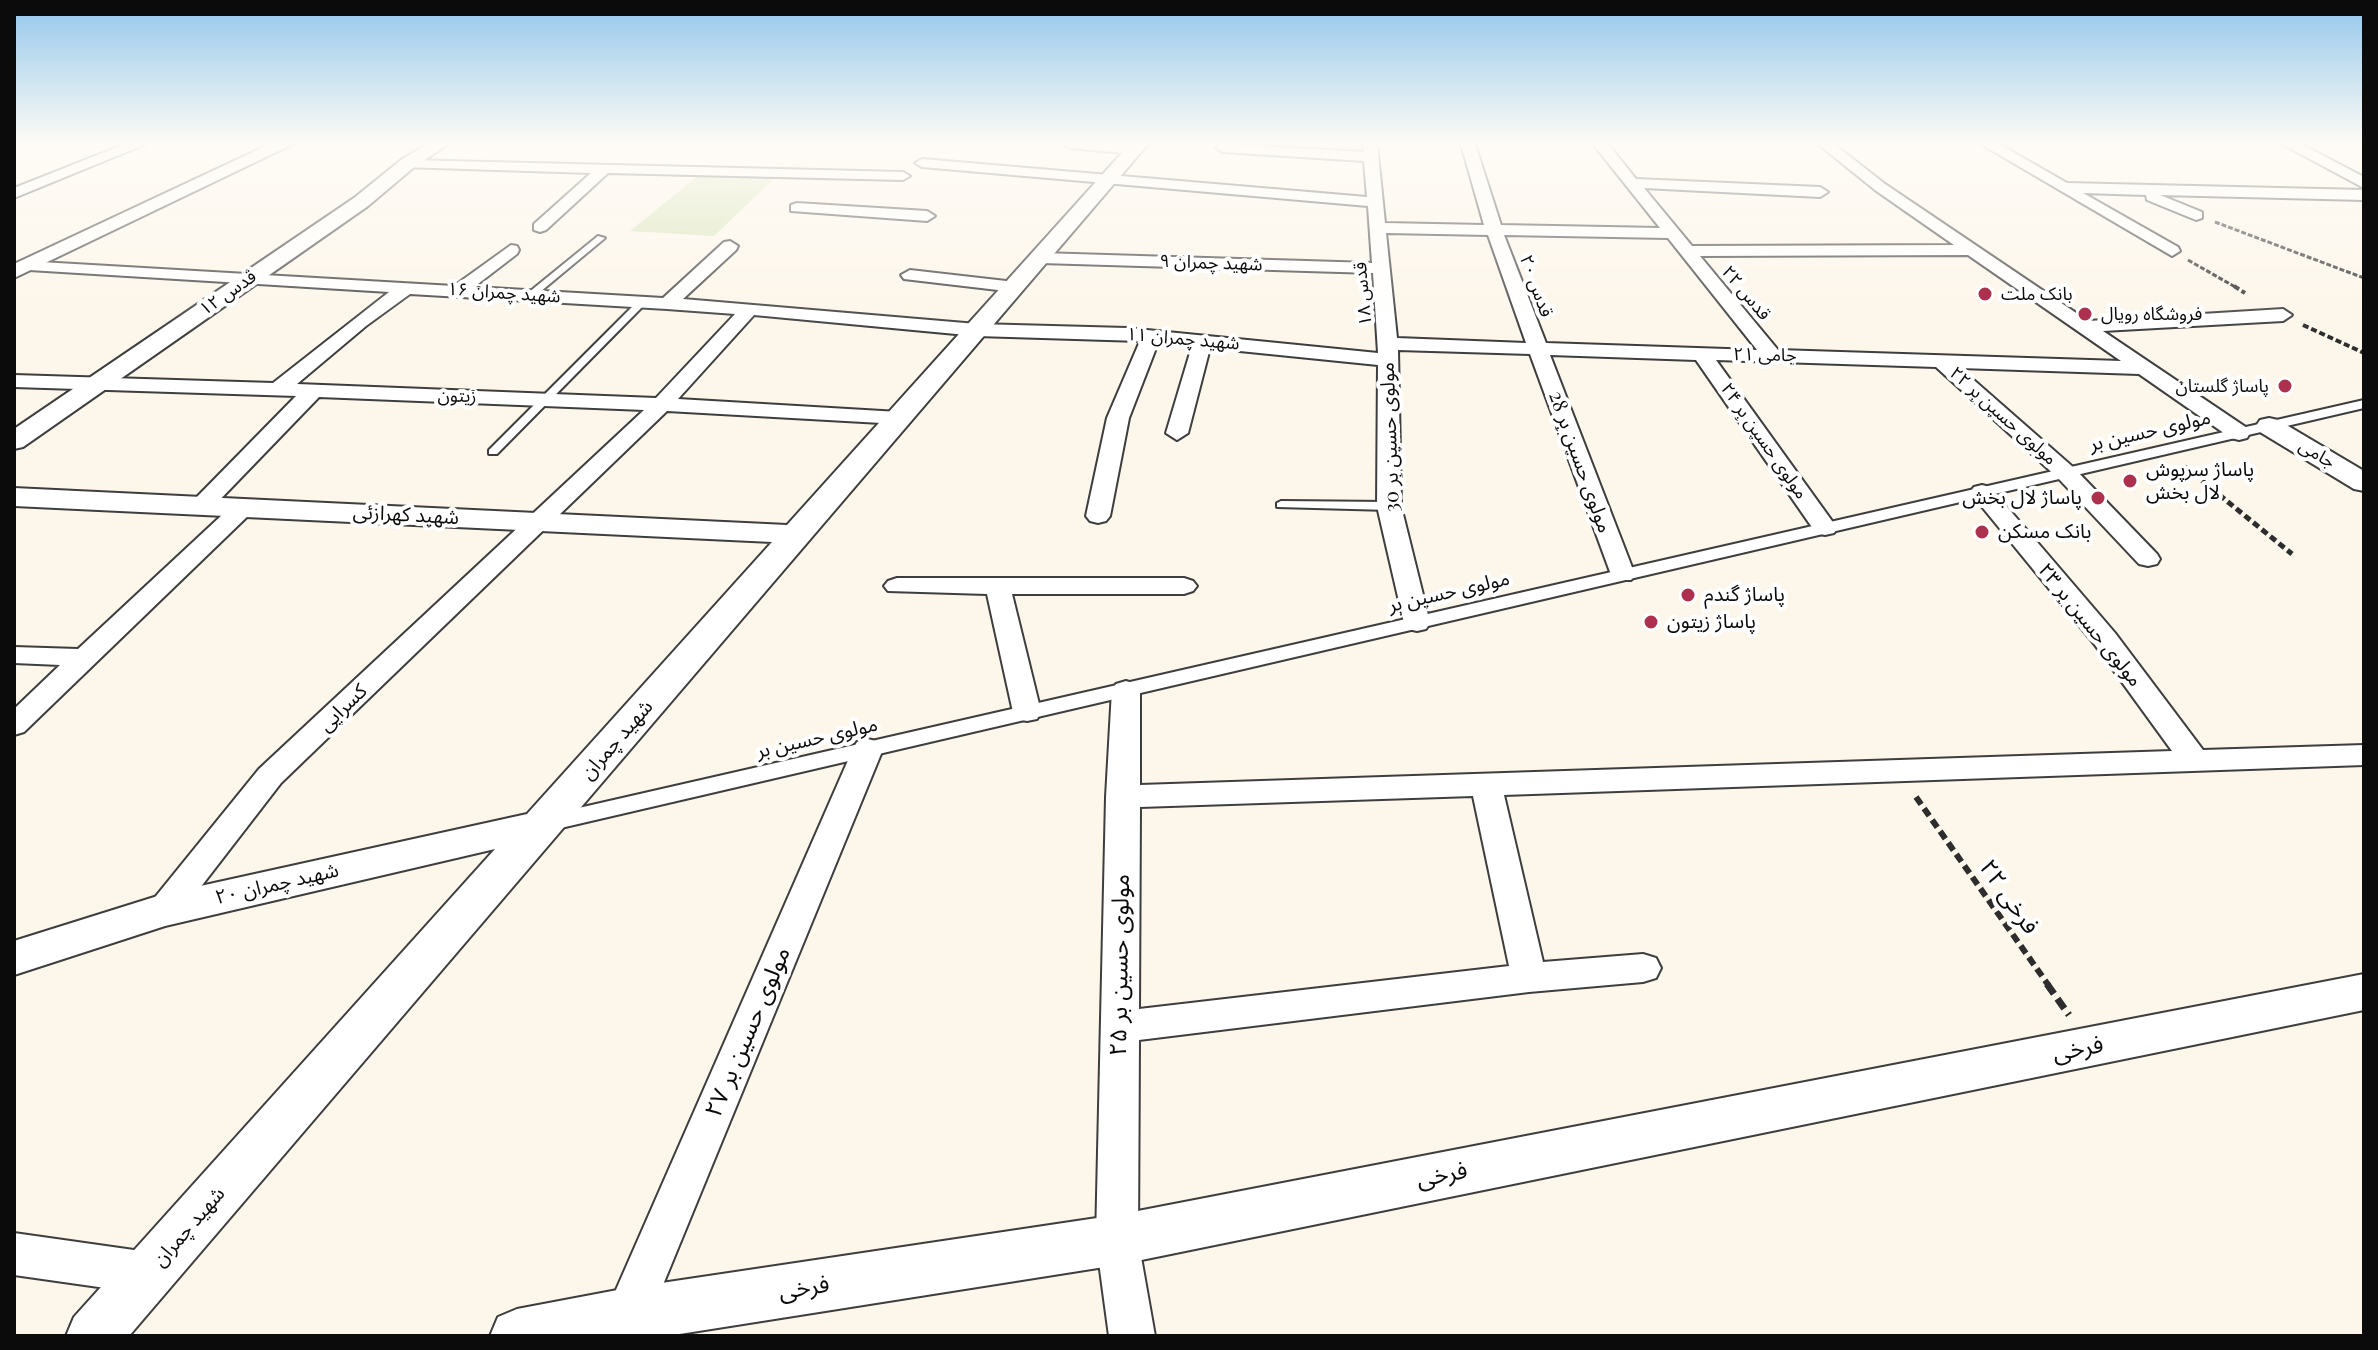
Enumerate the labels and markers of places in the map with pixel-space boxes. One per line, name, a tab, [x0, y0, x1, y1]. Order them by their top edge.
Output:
place label: بانک ملت	[2001, 283, 2072, 305]
marker: بانک ملت	[1976, 285, 1994, 303]
place label: فروشگاه رویال	[2101, 303, 2202, 325]
marker: فروشگاه رویال	[2076, 305, 2094, 323]
place label: پاساژ گلستان	[2176, 375, 2269, 397]
marker: پاساژ گلستان	[2276, 377, 2294, 395]
place label: پاساژ سرپوش لال بخش	[2146, 458, 2254, 505]
marker: پاساژ سرپوش لال بخش	[2121, 472, 2139, 490]
place label: پاساژ لال بخش	[1962, 486, 2082, 510]
marker: پاساژ لال بخش	[2089, 489, 2107, 507]
place label: بانک مسکن	[1998, 520, 2091, 544]
marker: بانک مسکن	[1973, 523, 1991, 541]
place label: پاساژ گندم	[1704, 583, 1785, 607]
marker: پاساژ گندم	[1679, 586, 1697, 604]
place label: پاساژ زیتون	[1667, 610, 1756, 634]
marker: پاساژ زیتون	[1642, 613, 1660, 631]

